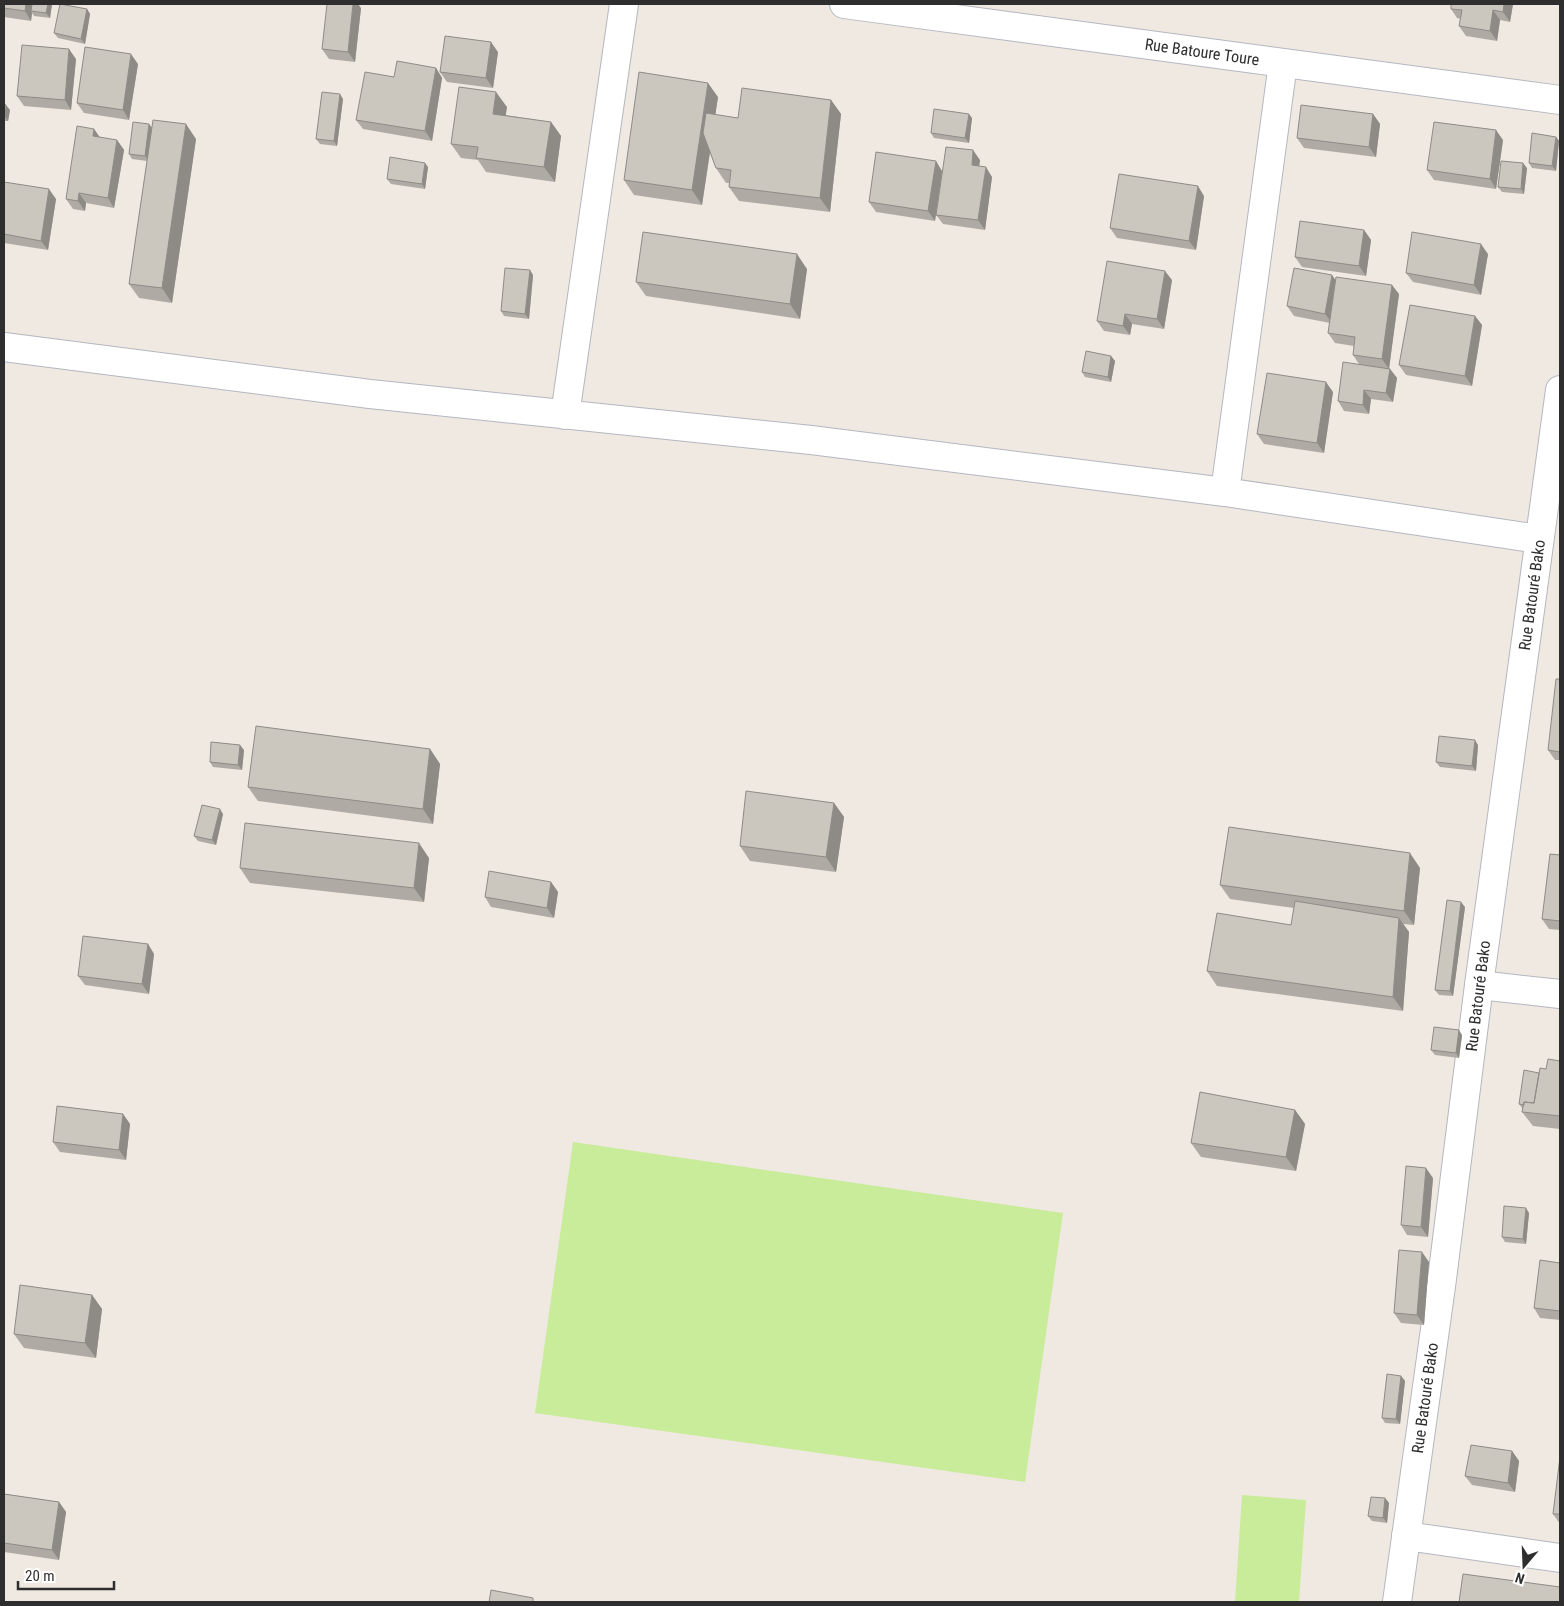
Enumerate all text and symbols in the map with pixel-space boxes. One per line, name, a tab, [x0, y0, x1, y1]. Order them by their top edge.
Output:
street label: Rue Batoure Toure	[1144, 35, 1260, 69]
street label: Rue Batouré Bako	[1515, 538, 1549, 652]
street label: Rue Batouré Bako	[1462, 939, 1494, 1053]
street label: Rue Batouré Bako	[1408, 1341, 1442, 1455]
north arrow	[1499, 1541, 1549, 1591]
scale bar	[18, 1558, 114, 1590]
text: 20 m	[25, 1567, 55, 1585]
text: N	[1513, 1569, 1526, 1587]

